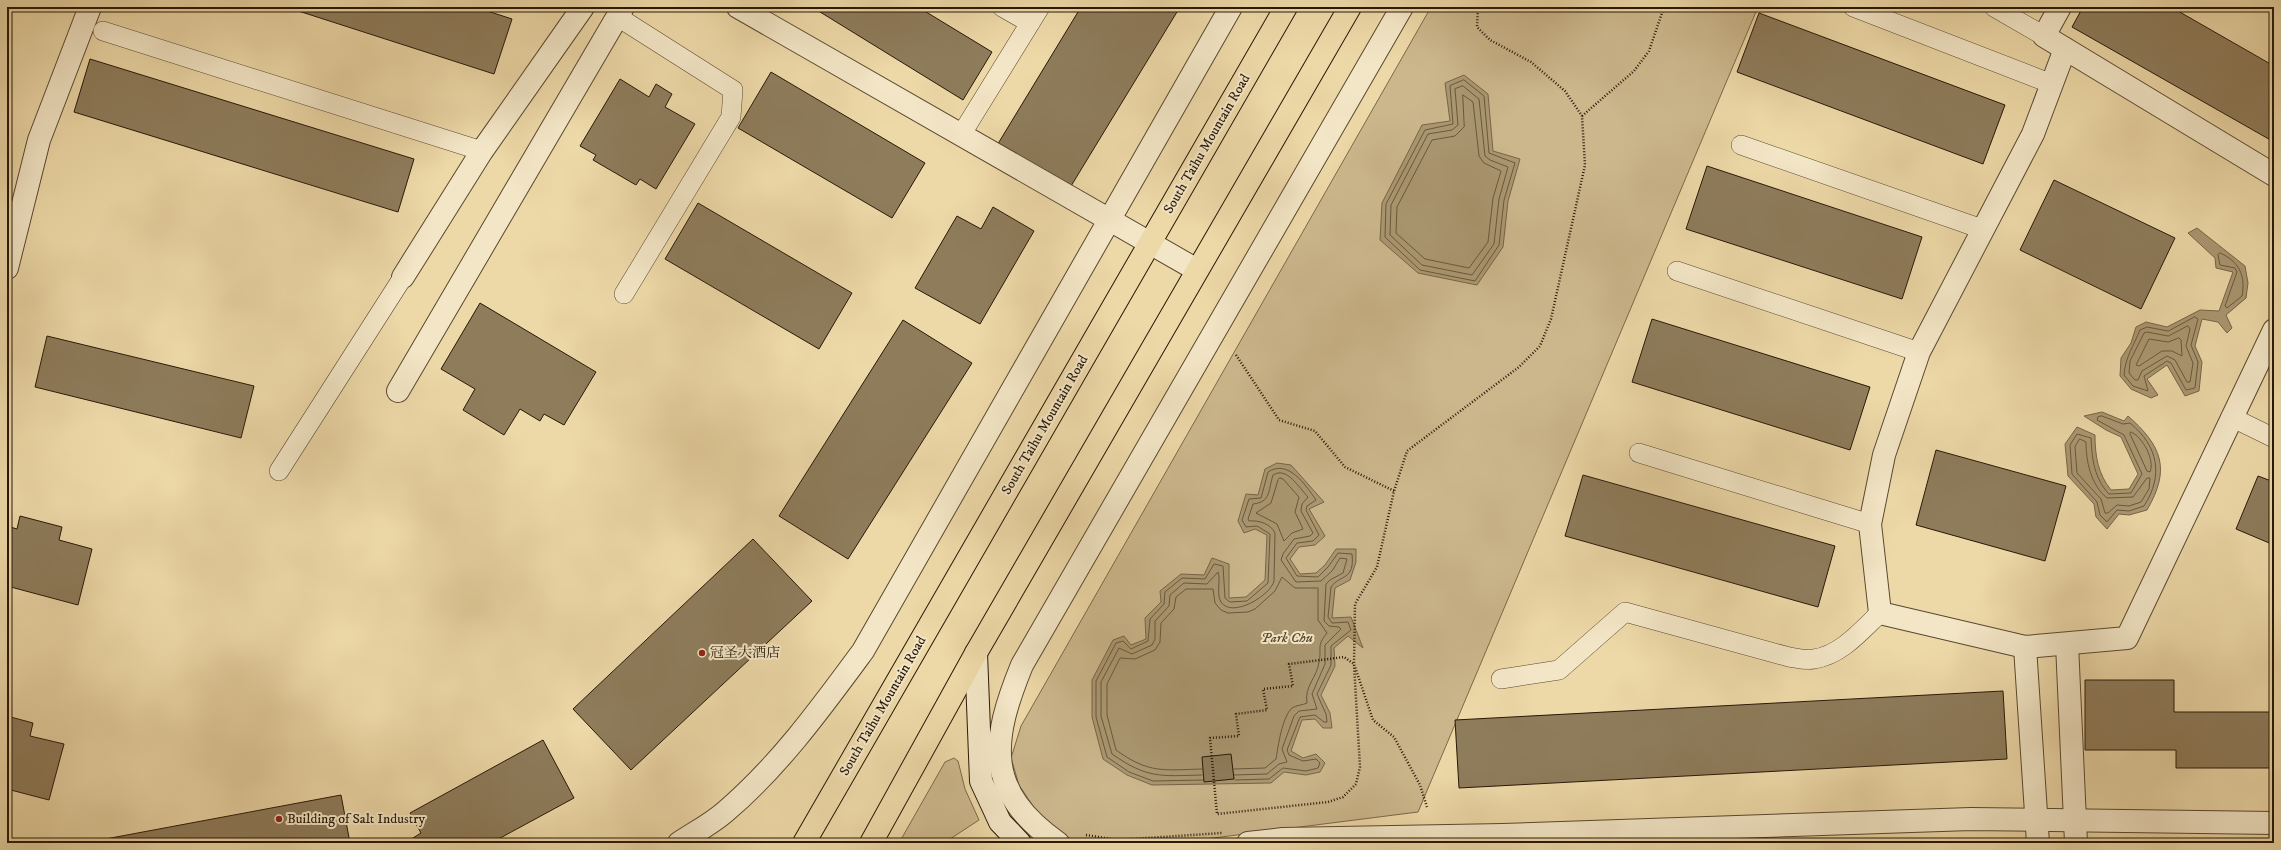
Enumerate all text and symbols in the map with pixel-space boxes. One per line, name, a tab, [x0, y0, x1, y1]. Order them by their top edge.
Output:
street label: South Taihu Mountain Road	[1160, 71, 1254, 217]
street label: South Taihu Mountain Road	[998, 352, 1092, 498]
park label: Park Chu	[1261, 629, 1313, 647]
street label: South Taihu Mountain Road	[836, 633, 930, 779]
place label: 冠圣大酒店	[710, 644, 780, 662]
marker: 冠圣大酒店	[697, 648, 707, 658]
place label: Building of Salt Industry	[287, 810, 425, 828]
marker: Building of Salt Industry	[274, 814, 284, 824]

